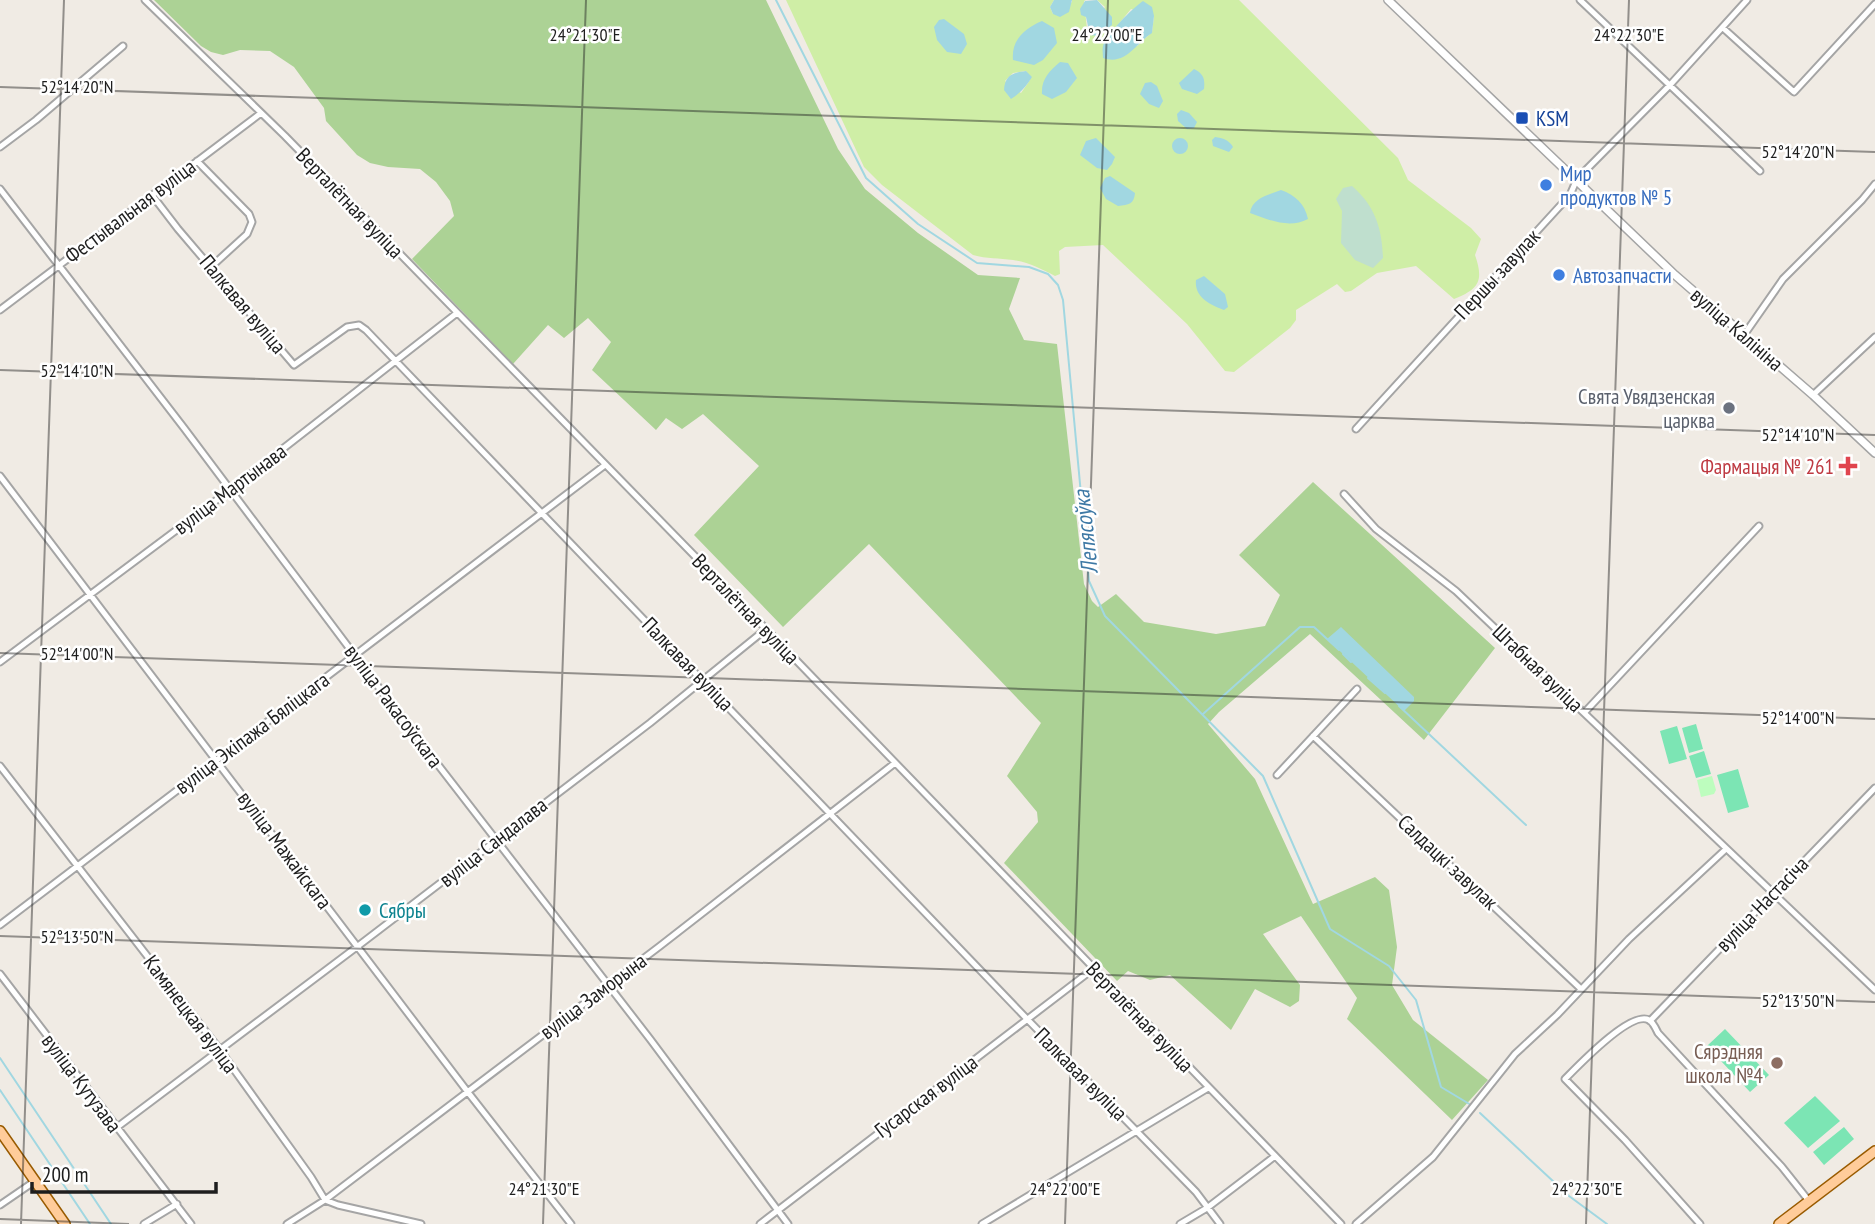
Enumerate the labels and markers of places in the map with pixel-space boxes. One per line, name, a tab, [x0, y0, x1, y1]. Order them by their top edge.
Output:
place label: KSM	[1536, 105, 1569, 132]
marker: KSM	[1514, 110, 1530, 126]
place label: Мир продуктов № 5	[1560, 160, 1672, 211]
marker: Мир продуктов № 5	[1538, 177, 1554, 193]
place label: Автозапчасти	[1573, 262, 1672, 289]
marker: Автозапчасти	[1551, 267, 1567, 283]
place label: Свята Увядзенская царква	[1578, 383, 1715, 434]
marker: Свята Увядзенская царква	[1721, 400, 1737, 416]
place label: Фармацыя № 261	[1701, 453, 1834, 480]
marker: Фармацыя № 261	[1840, 458, 1856, 474]
place label: Сябры	[379, 897, 426, 924]
marker: Сябры	[357, 902, 373, 918]
place label: Сярэдняя школа №4	[1685, 1038, 1764, 1089]
marker: Сярэдняя школа №4	[1769, 1055, 1785, 1071]

